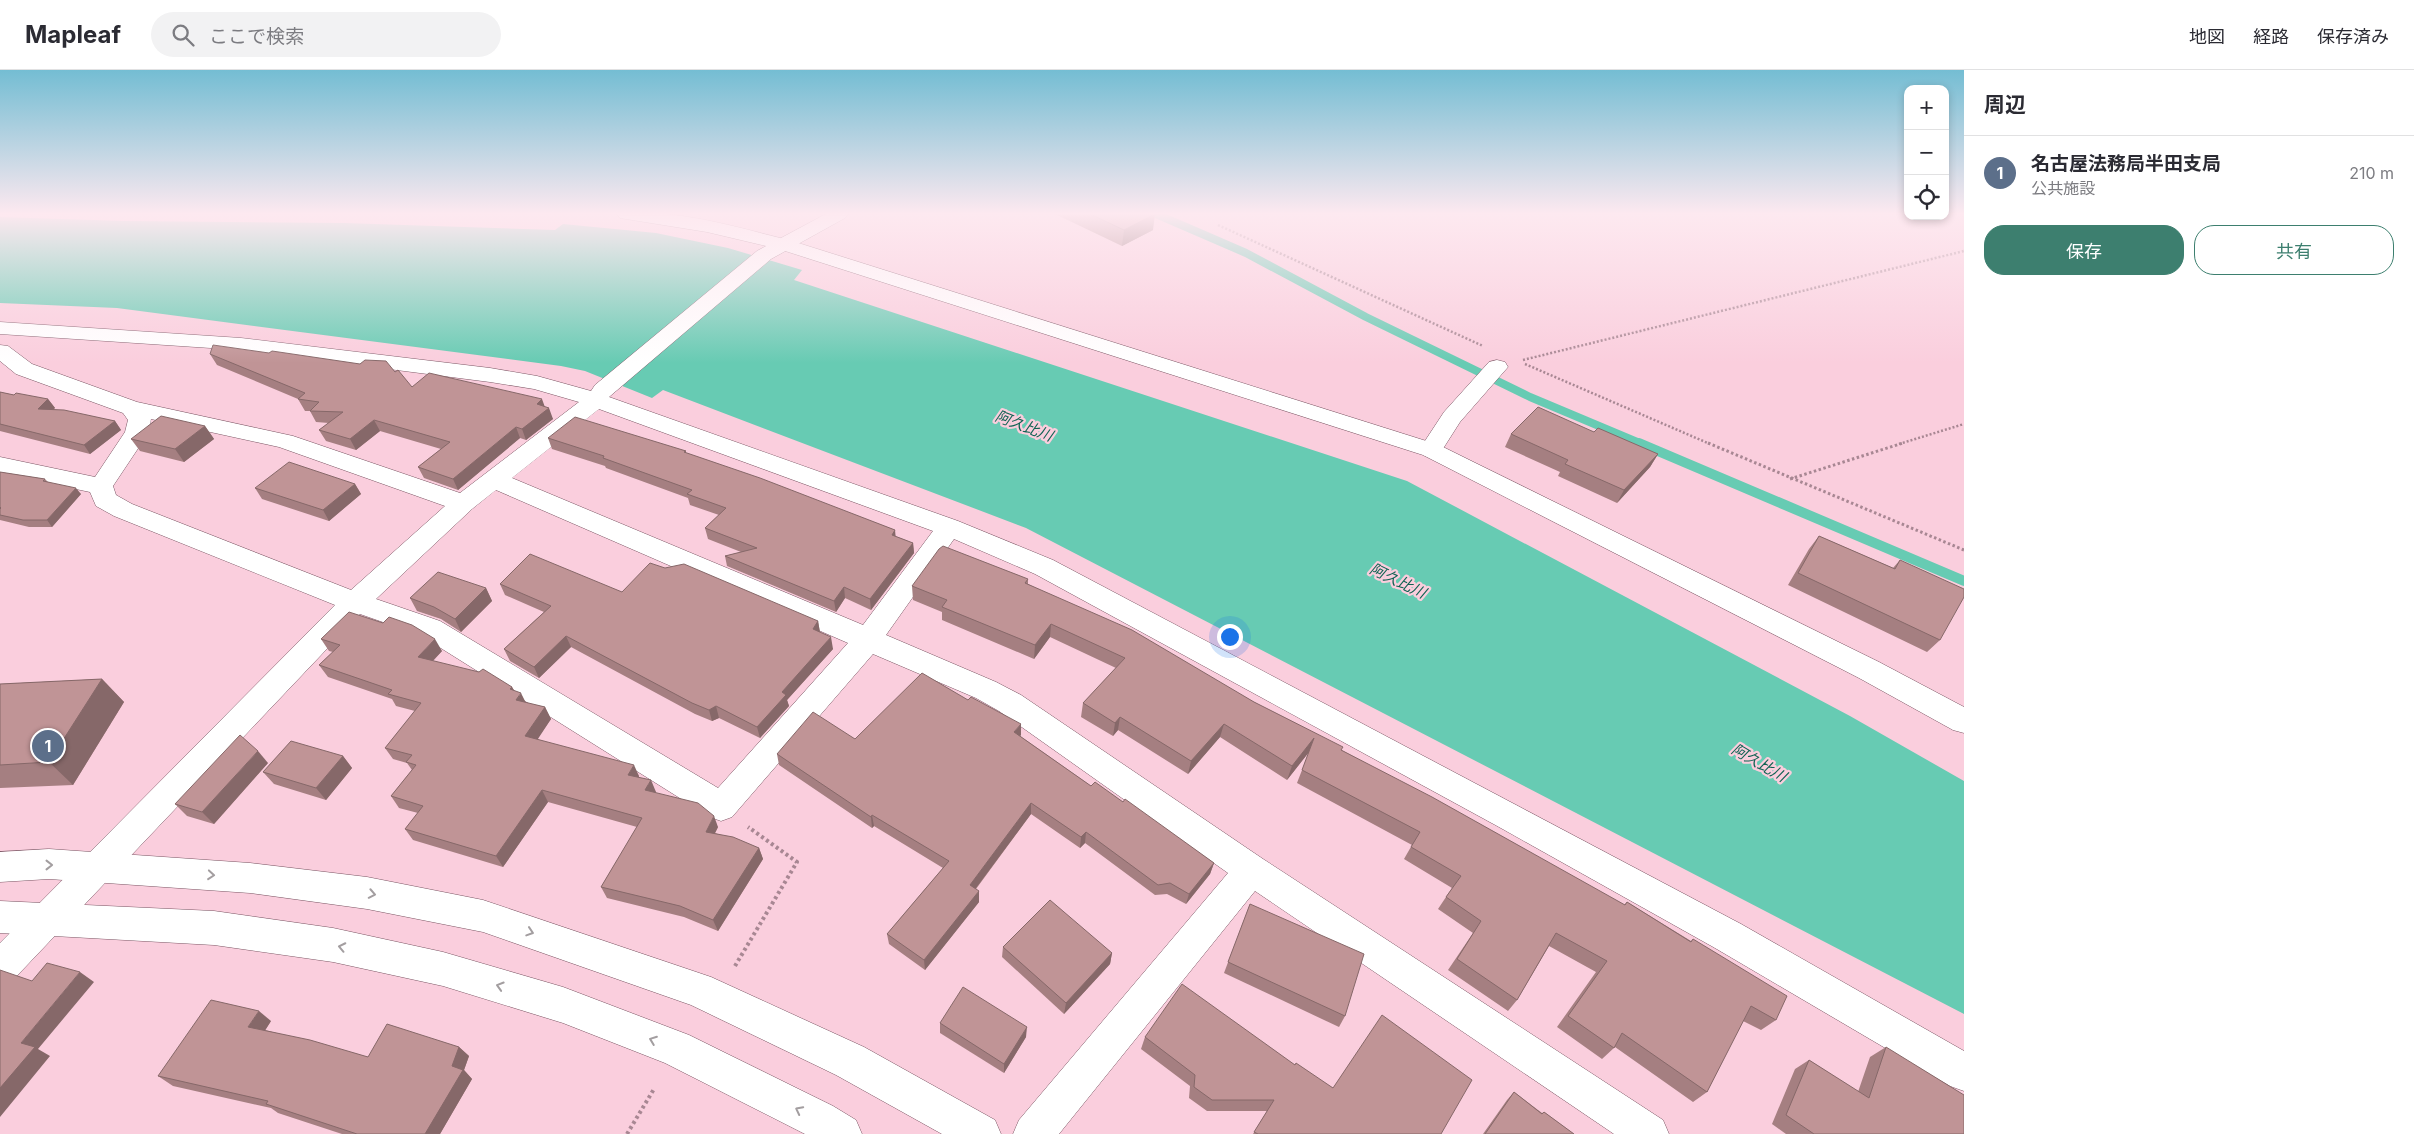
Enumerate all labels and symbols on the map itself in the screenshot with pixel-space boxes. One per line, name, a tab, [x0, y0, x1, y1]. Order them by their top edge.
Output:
water label: 阿久比川	[993, 406, 1057, 446]
water label: 阿久比川	[1367, 559, 1431, 603]
your location	[1217, 624, 1243, 650]
pin: 1	[32, 727, 64, 765]
water label: 阿久比川	[1729, 739, 1792, 787]
one-way arrow	[45, 860, 53, 870]
one-way arrow	[207, 869, 215, 880]
one-way arrow	[368, 888, 377, 898]
one-way arrow	[525, 926, 534, 936]
one-way arrow	[338, 943, 347, 953]
one-way arrow	[496, 982, 504, 992]
one-way arrow	[649, 1036, 658, 1046]
one-way arrow	[796, 1106, 805, 1116]

